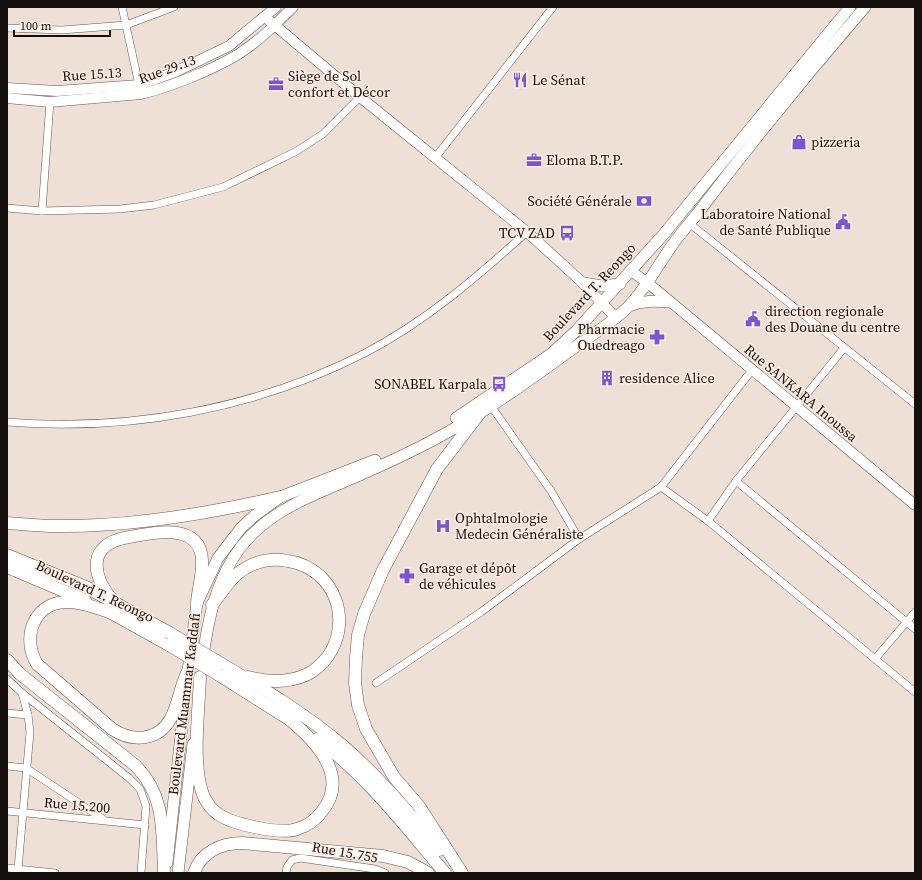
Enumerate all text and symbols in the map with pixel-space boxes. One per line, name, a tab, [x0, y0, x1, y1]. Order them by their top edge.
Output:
scale bar	[14, 12, 110, 38]
text: 100 m	[20, 18, 52, 34]
street label: Rue 29.13	[136, 49, 198, 89]
street label: Rue 15.13	[62, 62, 122, 86]
place label: Siège de Sol confort et Décor	[288, 66, 390, 102]
place label: Le Sénat	[532, 70, 586, 90]
restaurant icon: Le Sénat	[511, 71, 529, 89]
office icon: Siège de Sol confort et Décor	[267, 75, 285, 93]
place label: pizzeria	[811, 132, 861, 152]
shop icon: pizzeria	[790, 133, 808, 151]
place label: Eloma B.T.P.	[546, 150, 623, 170]
office icon: Eloma B.T.P.	[525, 151, 543, 169]
place label: Société Générale	[528, 191, 632, 211]
bank icon: Société Générale	[635, 192, 653, 210]
place label: Laboratoire National de Santé Publique	[701, 204, 831, 240]
public building icon: Laboratoire National de Santé Publique	[834, 213, 852, 231]
place label: TCV ZAD	[499, 223, 555, 243]
bus stop icon: TCV ZAD	[558, 224, 576, 242]
street label: Boulevard T. Reongo	[538, 238, 640, 346]
place label: direction regionale des Douane du centre	[765, 301, 900, 337]
public building icon: direction regionale des Douane du centre	[744, 310, 762, 328]
place label: Pharmacie Ouedreago	[577, 319, 645, 355]
pharmacy icon: Pharmacie Ouedreago	[648, 328, 666, 346]
street label: Rue SANKARA Inoussa	[740, 339, 863, 447]
place label: residence Alice	[619, 368, 715, 388]
building icon: residence Alice	[598, 369, 616, 387]
place label: SONABEL Karpala	[374, 374, 488, 394]
bus stop icon: SONABEL Karpala	[490, 375, 508, 393]
place label: Ophtalmologie Medecin Généraliste	[455, 508, 584, 544]
hospital icon: Ophtalmologie Medecin Généraliste	[434, 517, 452, 535]
street label: Boulevard T. Reongo	[33, 555, 158, 627]
place label: Garage et dépôt de véhicules	[419, 558, 516, 594]
pharmacy icon: Garage et dépôt de véhicules	[398, 567, 416, 585]
street label: Boulevard Muammar Kaddafi	[163, 611, 205, 796]
street label: Rue 15.200	[43, 792, 111, 818]
street label: Rue 15.755	[310, 836, 380, 868]

